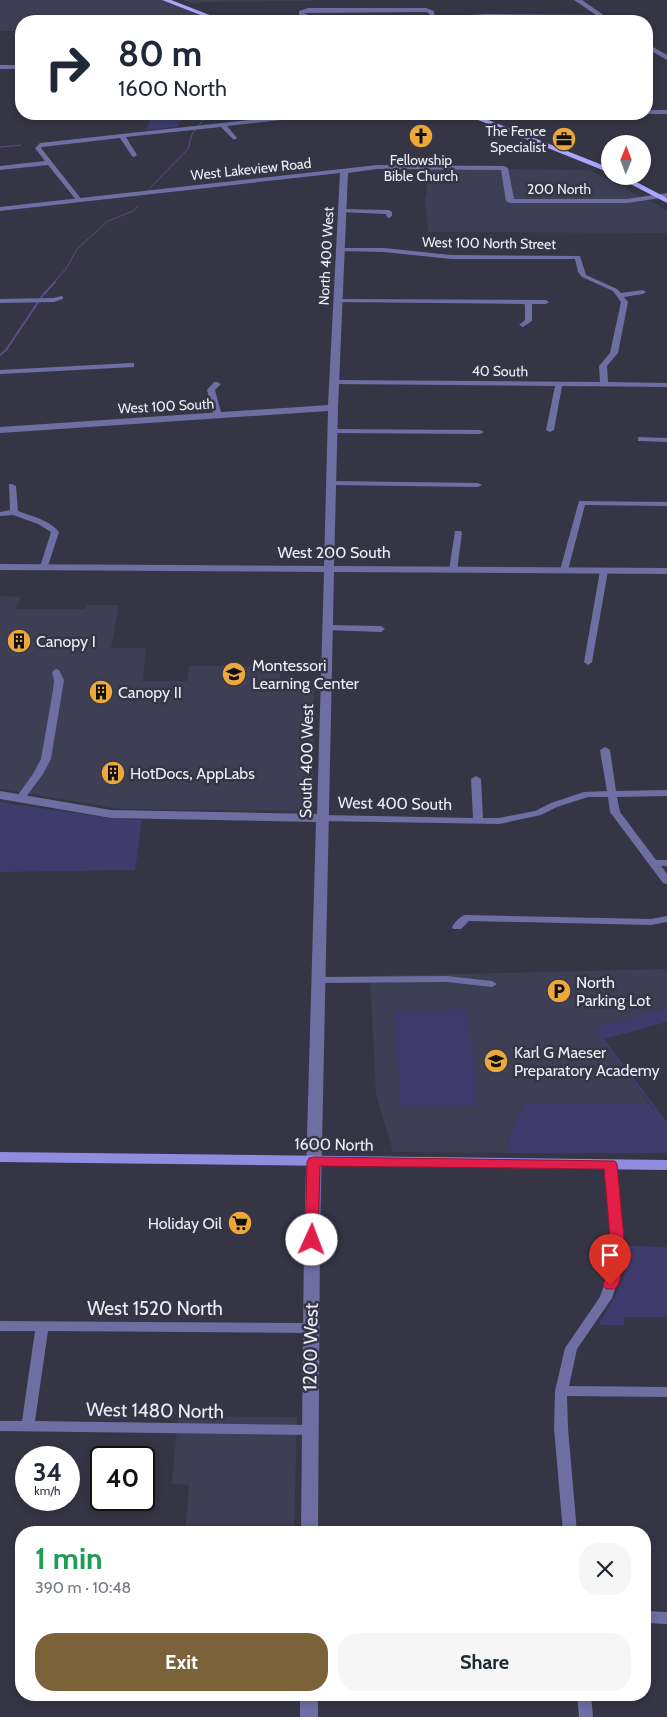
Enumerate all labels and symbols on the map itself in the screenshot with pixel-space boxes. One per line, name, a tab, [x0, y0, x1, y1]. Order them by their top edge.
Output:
place label: The Fence Specialist	[486, 122, 546, 156]
church icon: Fellowship Bible Church	[408, 123, 434, 149]
office icon: The Fence Specialist	[551, 126, 577, 152]
north arrow	[601, 135, 651, 185]
place label: Fellowship Bible Church	[384, 151, 458, 185]
street label: West Lakeview Road	[190, 154, 312, 184]
street label: 200 North	[527, 180, 591, 198]
street label: North 400 West	[314, 206, 338, 306]
street label: West 100 North Street	[422, 233, 556, 253]
street label: 40 South	[472, 362, 528, 380]
street label: West 100 South	[117, 394, 215, 418]
street label: West 200 South	[277, 543, 391, 562]
building icon: Canopy I	[6, 628, 32, 654]
place label: Canopy I	[36, 632, 96, 651]
place label: Montessori Learning Center	[252, 656, 360, 693]
school or university icon: Montessori Learning Center	[221, 661, 247, 687]
building icon: Canopy II	[88, 679, 114, 705]
place label: Canopy II	[118, 683, 182, 702]
street label: South 400 West	[296, 703, 317, 818]
building icon: HotDocs, AppLabs	[100, 760, 126, 786]
place label: HotDocs, AppLabs	[130, 764, 255, 783]
street label: West 400 South	[338, 793, 452, 814]
place label: North Parking Lot	[576, 973, 651, 1010]
parking icon: North Parking Lot	[546, 978, 572, 1004]
place label: Karl G Maeser Preparatory Academy	[514, 1043, 660, 1080]
school or university icon: Karl G Maeser Preparatory Academy	[483, 1048, 509, 1074]
street label: 1600 North	[294, 1134, 374, 1155]
supermarket icon: Holiday Oil	[227, 1210, 253, 1236]
position arrow	[285, 1213, 337, 1265]
place label: Holiday Oil	[148, 1214, 222, 1233]
pin	[589, 1234, 631, 1285]
street label: West 1520 North	[87, 1297, 223, 1320]
street label: 1200 West	[298, 1302, 323, 1391]
street label: West 1480 North	[86, 1398, 224, 1423]
speed limit sign: 40	[90, 1446, 155, 1511]

